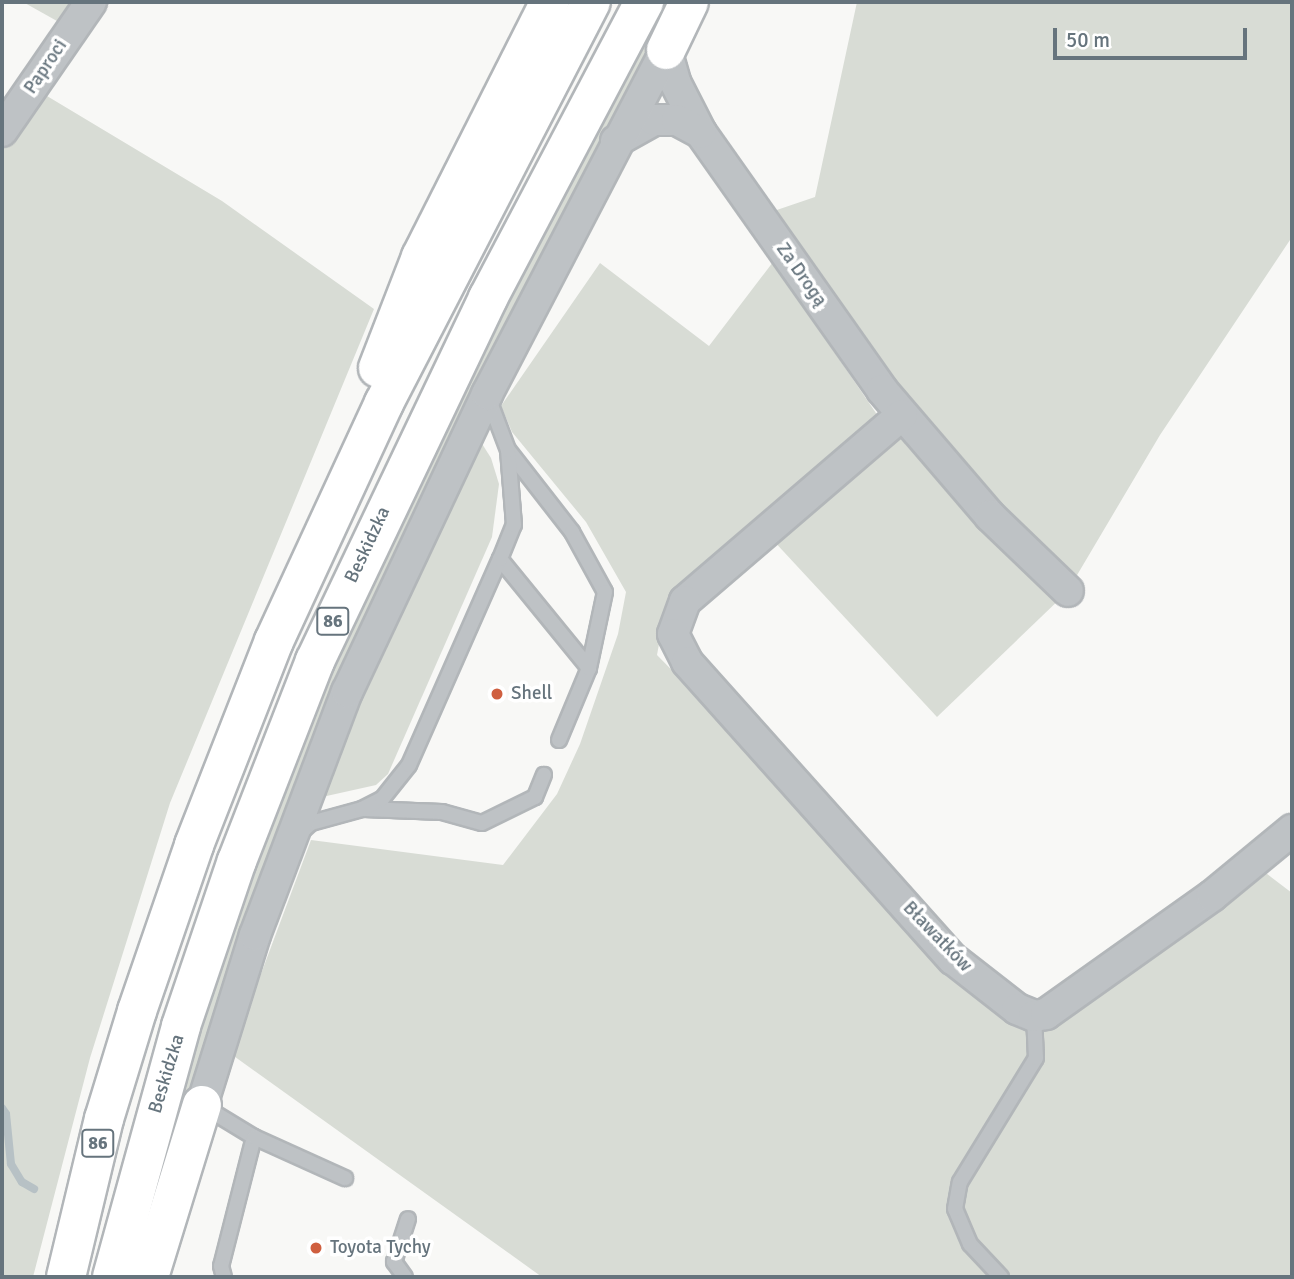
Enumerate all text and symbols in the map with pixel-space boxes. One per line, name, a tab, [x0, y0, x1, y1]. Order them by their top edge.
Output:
scale bar	[1056, 14, 1250, 58]
text: 50 m	[1066, 27, 1110, 53]
street label: Paproci	[20, 35, 72, 99]
street label: Za Drogą	[771, 239, 831, 311]
street label: Beskidzka	[340, 503, 396, 587]
road number: 86	[316, 606, 350, 636]
place label: Shell	[511, 683, 552, 705]
marker: Shell	[489, 686, 505, 702]
street label: Bławatków	[898, 897, 976, 977]
street label: Beskidzka	[144, 1032, 190, 1116]
road number: 86	[80, 1128, 116, 1158]
place label: Toyota Tychy	[330, 1237, 431, 1259]
marker: Toyota Tychy	[308, 1240, 324, 1256]

